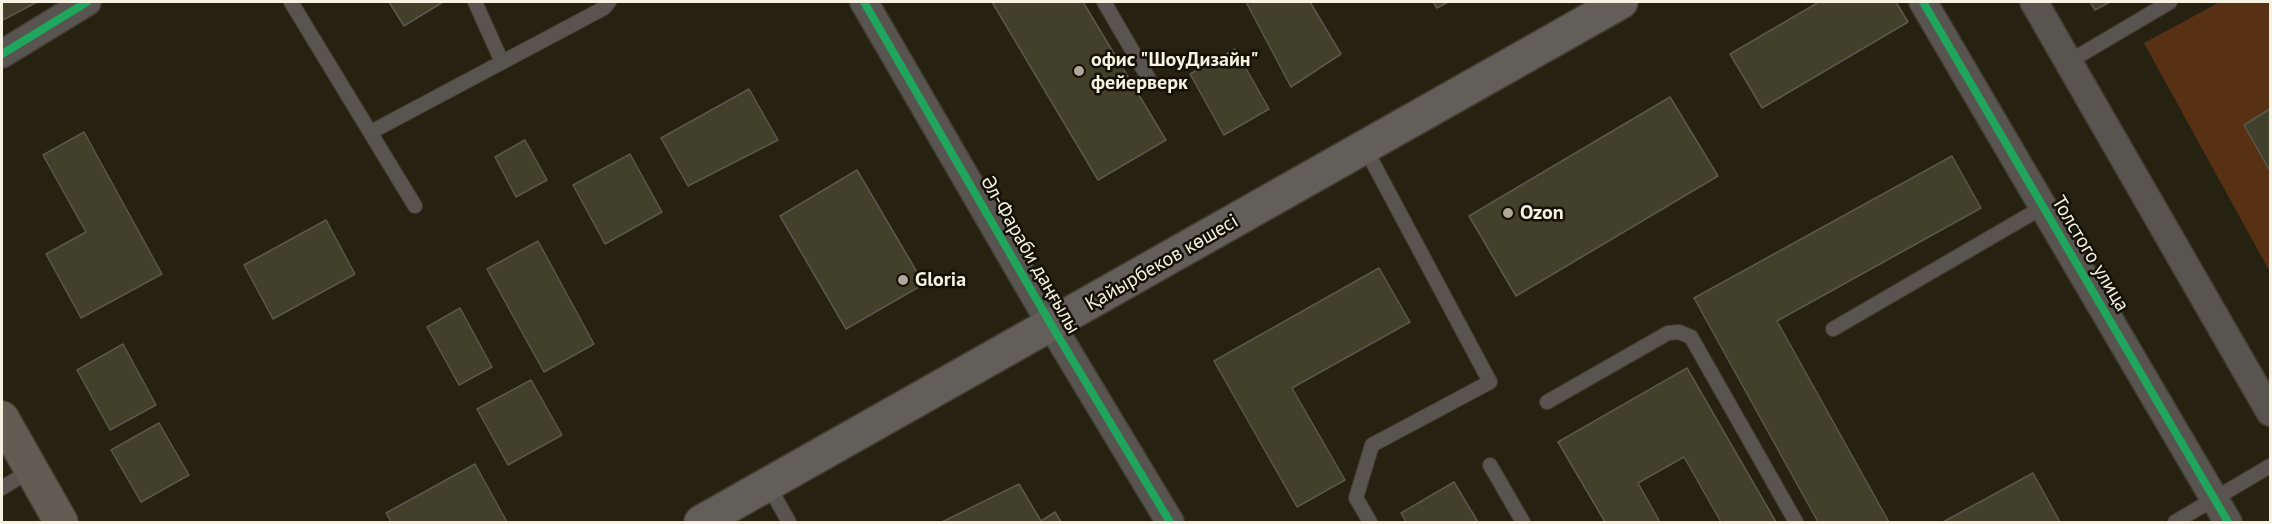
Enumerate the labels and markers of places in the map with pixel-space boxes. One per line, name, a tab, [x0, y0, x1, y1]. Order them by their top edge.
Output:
place label: офис "ШоуДизайн" фейерверк	[1091, 48, 1259, 95]
marker: офис "ШоуДизайн" фейерверк	[1072, 64, 1086, 78]
place label: Ozon	[1520, 201, 1564, 225]
marker: Ozon	[1501, 206, 1515, 220]
place label: Gloria	[915, 268, 966, 292]
marker: Gloria	[896, 273, 910, 287]

